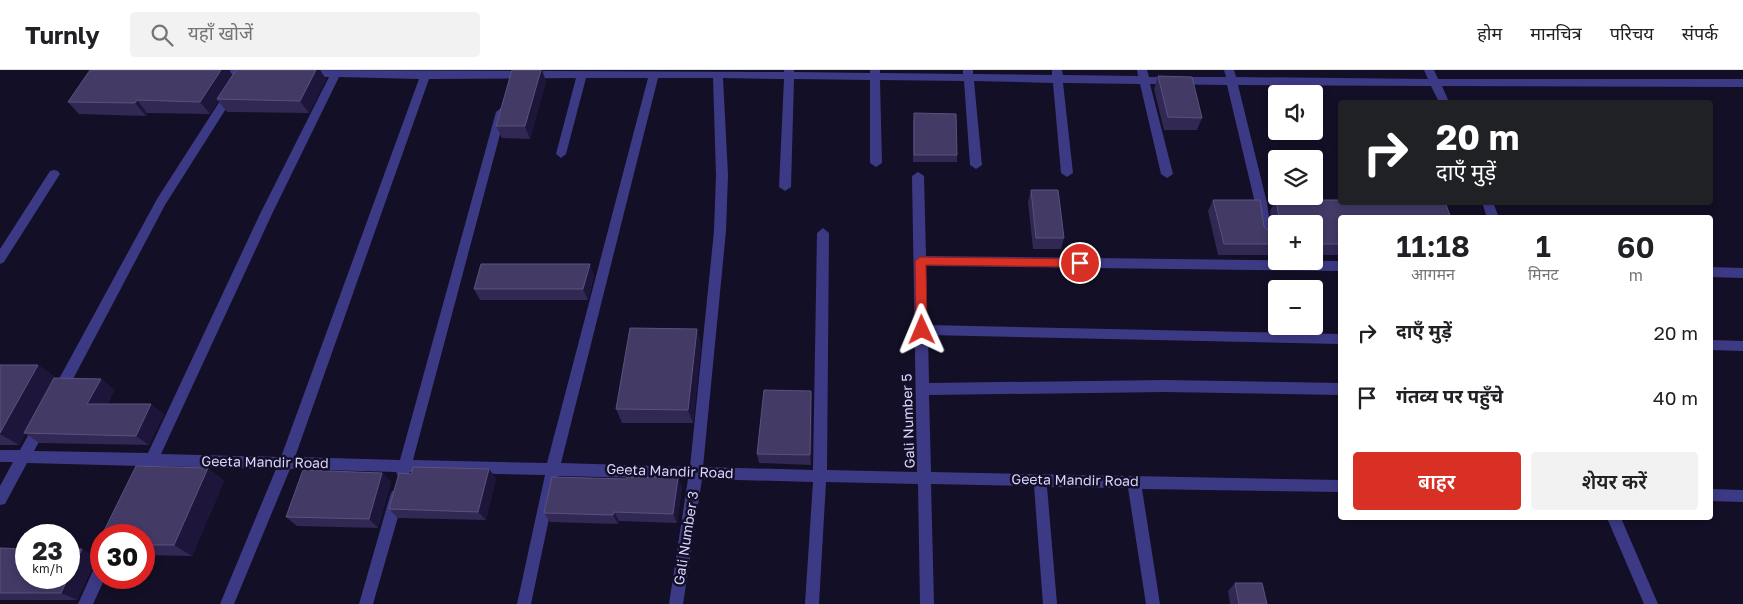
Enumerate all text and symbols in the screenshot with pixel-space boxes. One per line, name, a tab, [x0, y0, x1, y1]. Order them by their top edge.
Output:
search box	[130, 12, 480, 57]
text: Turnly	[25, 20, 100, 49]
icon: search	[148, 21, 176, 49]
text: यहाँ खोजें	[188, 21, 253, 44]
text: होम	[1477, 22, 1502, 44]
text: मानचित्र	[1530, 22, 1582, 44]
text: परिचय	[1610, 22, 1654, 44]
text: संपर्क	[1682, 22, 1718, 44]
map controls	[1268, 85, 1323, 335]
button: sound	[1268, 85, 1323, 140]
text: 20 m	[1436, 116, 1519, 158]
icon: right	[1353, 120, 1418, 185]
button: layers	[1268, 150, 1323, 205]
text: दाएँ मुड़ें	[1436, 158, 1496, 185]
button: +	[1268, 215, 1323, 270]
text: 11:18	[1396, 228, 1470, 264]
text: 1	[1536, 228, 1551, 264]
text: 60	[1617, 229, 1655, 265]
pin	[1059, 242, 1101, 284]
icon: arrive	[1066, 249, 1094, 277]
text: आगमन	[1411, 264, 1455, 284]
text: मिनट	[1528, 264, 1559, 284]
text: m	[1629, 265, 1643, 285]
button: −	[1268, 280, 1323, 335]
position arrow	[895, 303, 947, 355]
icon: right	[1353, 319, 1381, 347]
text: दाएँ मुड़ें	[1396, 319, 1452, 342]
text: 20 m	[1654, 321, 1698, 344]
street label: Gali Number 5	[897, 373, 918, 469]
icon: arrive	[1353, 384, 1381, 412]
text: गंतव्य पर पहुँचे	[1396, 384, 1503, 407]
text: 40 m	[1653, 386, 1698, 409]
street label: Geeta Mandir Road	[201, 452, 329, 471]
button: बाहर	[1353, 452, 1521, 510]
button: शेयर करें	[1531, 452, 1698, 510]
street label: Geeta Mandir Road	[606, 460, 734, 481]
street label: Geeta Mandir Road	[1011, 470, 1139, 489]
street label: Gali Number 3	[670, 490, 701, 586]
speed limit sign: 30	[90, 524, 155, 589]
text: 23	[32, 535, 63, 566]
text: km/h	[32, 561, 63, 576]

